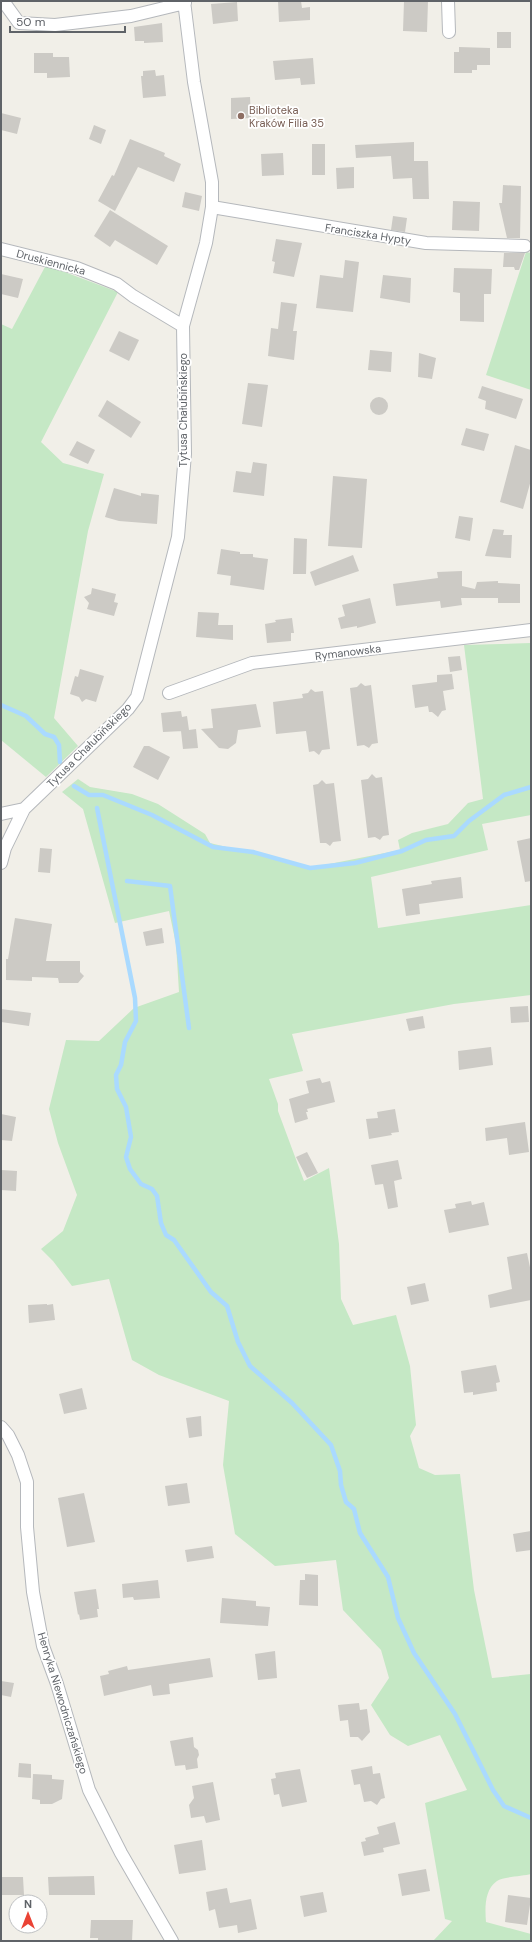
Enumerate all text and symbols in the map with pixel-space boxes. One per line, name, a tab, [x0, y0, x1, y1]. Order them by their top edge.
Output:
scale bar	[10, 8, 125, 34]
text: 50 m	[16, 14, 45, 30]
place label: Biblioteka Kraków Filia 35	[249, 103, 324, 130]
marker: Biblioteka Kraków Filia 35	[236, 111, 246, 121]
street label: Franciszka Hypty	[324, 220, 412, 248]
street label: Druskiennicka	[15, 246, 87, 278]
street label: Tytusa Chałubińskiego	[176, 353, 190, 467]
street label: Rymanowska	[314, 641, 382, 663]
street label: Tytusa Chałubińskiego	[44, 700, 134, 790]
street label: Henryka Niewodniczańskiego	[35, 1630, 91, 1776]
north arrow	[8, 1894, 48, 1934]
text: N	[24, 1897, 32, 1911]

